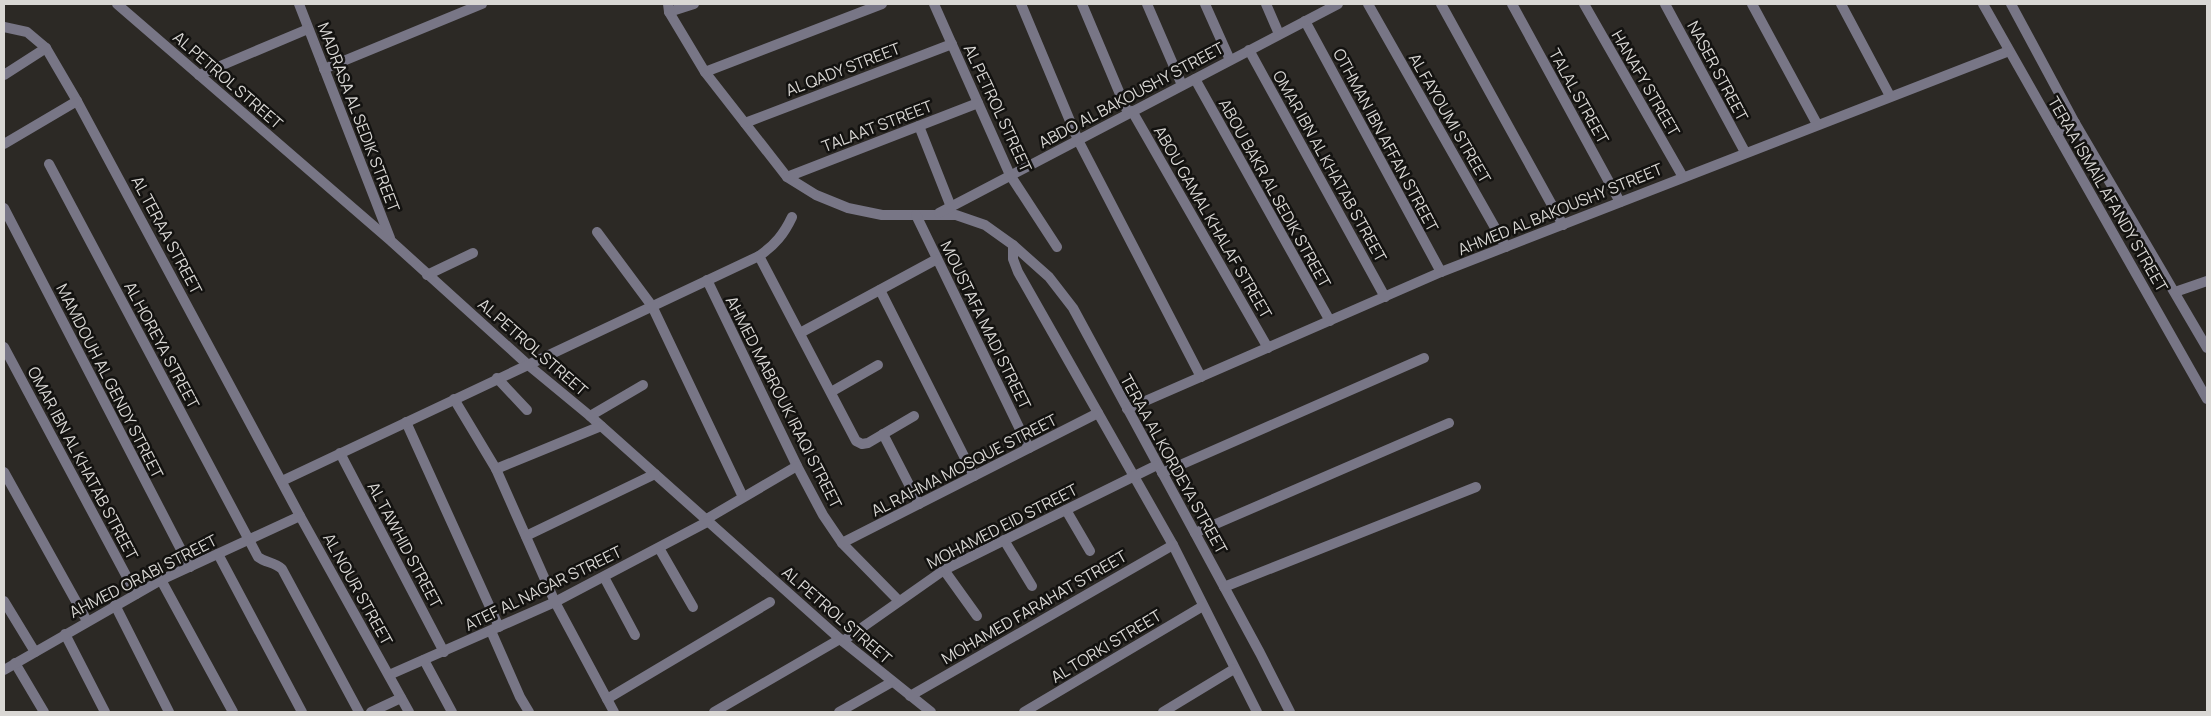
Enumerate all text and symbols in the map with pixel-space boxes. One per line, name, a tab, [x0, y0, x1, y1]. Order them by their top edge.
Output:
street label: NASER STREET	[1682, 17, 1754, 125]
street label: MADRASA AL SEDIK STREET	[313, 19, 405, 215]
street label: AL PETROL STREET	[169, 26, 288, 134]
street label: HANAFY STREET	[1607, 26, 1685, 140]
street label: ABDO AL BAKOUSHY STREET	[1034, 36, 1228, 153]
street label: AL QADY STREET	[783, 37, 904, 101]
street label: AL PETROL STREET	[959, 41, 1037, 176]
street label: OTHMAN IBN AFFAN STREET	[1328, 44, 1444, 236]
street label: TALAL STREET	[1544, 45, 1614, 148]
street label: AL FAYOUMI STREET	[1404, 49, 1496, 187]
street label: OMAR IBN AL KHATAB STREET	[1268, 66, 1392, 266]
street label: TERAA ISMAIL AFANDY STREET	[2043, 92, 2173, 296]
street label: TALAAT STREET	[818, 95, 936, 157]
street label: ABOU BAKR AL SEDIK STREET	[1214, 95, 1336, 292]
street label: ABOU GAMAL KHALAF STREET	[1149, 122, 1277, 323]
street label: AHMED AL BAKOUSHY STREET	[1454, 158, 1666, 260]
street label: AL TERAA STREET	[127, 172, 208, 298]
street label: MOUSTAFA MADI STREET	[936, 237, 1037, 413]
street label: AL HOREYA STREET	[119, 278, 205, 413]
street label: MAMDOUH AL GENDY STREET	[51, 280, 169, 483]
street label: AHMED MABROUK IRAQI STREET	[721, 292, 848, 512]
street label: AL PETROL STREET	[474, 293, 593, 401]
street label: OMAR IBN AL KHATAB STREET	[23, 362, 144, 564]
street label: TERAA AL KORDEYA STREET	[1115, 370, 1233, 558]
street label: AL RAHMA MOSQUE STREET	[867, 408, 1061, 522]
street label: AL TAWHID STREET	[362, 478, 448, 612]
street label: MOHAMED EID STREET	[923, 478, 1082, 574]
street label: AHMED ORABI STREET	[65, 529, 221, 623]
street label: AL NOUR STREET	[318, 529, 398, 649]
street label: ATEF AL NAGAR STREET	[461, 540, 626, 636]
street label: MOHAMED FARAHAT STREET	[937, 545, 1131, 669]
street label: AL PETROL STREET	[778, 561, 897, 669]
street label: AL TORKI STREET	[1046, 604, 1166, 688]

